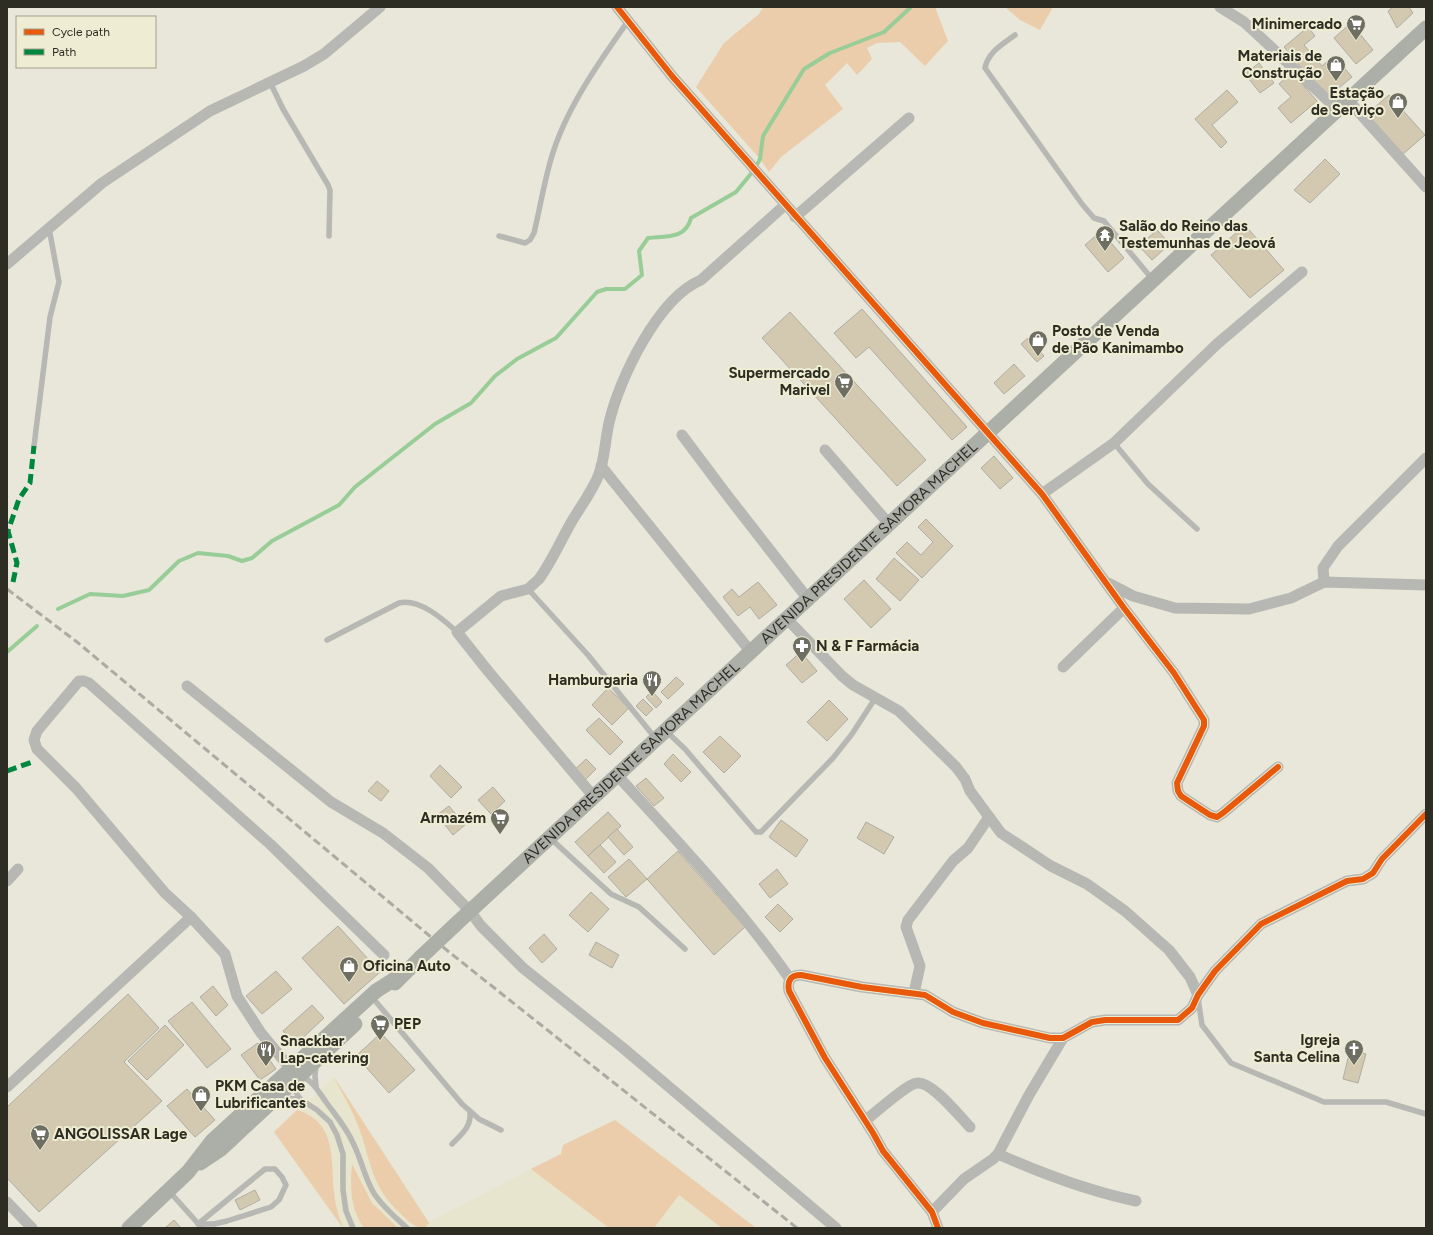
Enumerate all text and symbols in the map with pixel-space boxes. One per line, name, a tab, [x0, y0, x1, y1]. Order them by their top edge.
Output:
supermarket icon: Minimercado	[1345, 13, 1367, 41]
place label: Minimercado	[1252, 15, 1342, 33]
legend	[16, 16, 156, 68]
text: Cycle path	[52, 25, 110, 39]
text: Path	[52, 45, 76, 59]
place label: Materiais de Construção	[1238, 47, 1323, 82]
shop icon: Materiais de Construção	[1325, 54, 1347, 82]
place label: Estação de Serviço	[1311, 84, 1384, 119]
shop icon: Estação de Serviço	[1387, 91, 1409, 119]
place label: Salão do Reino das Testemunhas de Jeová	[1119, 217, 1275, 252]
temple icon: Salão do Reino das Testemunhas de Jeová	[1094, 224, 1116, 252]
place label: Posto de Venda de Pão Kanimambo	[1052, 322, 1184, 357]
shop icon: Posto de Venda de Pão Kanimambo	[1027, 329, 1049, 357]
place label: Supermercado Marivel	[728, 364, 830, 399]
supermarket icon: Supermercado Marivel	[833, 371, 855, 399]
street label: AVENIDA PRESIDENTE SAMORA MACHEL	[757, 438, 981, 647]
pharmacy icon: N & F Farmácia	[791, 635, 813, 663]
place label: N & F Farmácia	[816, 637, 919, 655]
street label: AVENIDA PRESIDENTE SAMORA MACHEL	[519, 658, 743, 867]
restaurant icon: Hamburgaria	[641, 669, 663, 697]
place label: Hamburgaria	[548, 671, 638, 689]
supermarket icon: Armazém	[489, 807, 511, 835]
place label: Armazém	[420, 809, 486, 827]
shop icon: Oficina Auto	[338, 955, 360, 983]
place label: Oficina Auto	[363, 957, 451, 975]
supermarket icon: PEP	[369, 1013, 391, 1041]
place label: PEP	[394, 1015, 421, 1033]
place label: Igreja Santa Celina	[1254, 1031, 1340, 1066]
place label: Snackbar Lap-catering	[280, 1032, 369, 1067]
church icon: Igreja Santa Celina	[1343, 1038, 1365, 1066]
restaurant icon: Snackbar Lap-catering	[255, 1039, 277, 1067]
place label: PKM Casa de Lubrificantes	[215, 1077, 306, 1112]
shop icon: PKM Casa de Lubrificantes	[190, 1084, 212, 1112]
supermarket icon: ANGOLISSAR Lage	[29, 1123, 51, 1151]
place label: ANGOLISSAR Lage	[54, 1125, 188, 1143]

